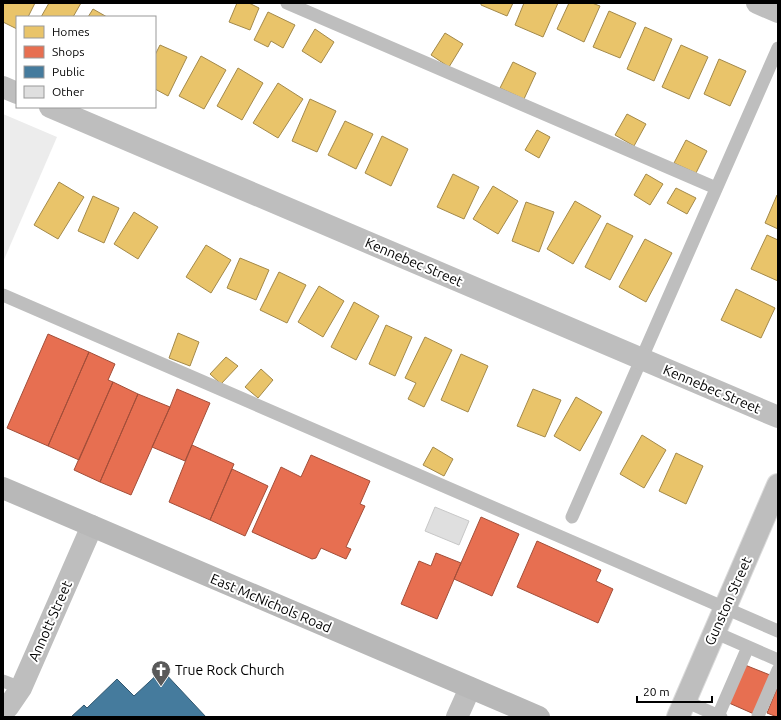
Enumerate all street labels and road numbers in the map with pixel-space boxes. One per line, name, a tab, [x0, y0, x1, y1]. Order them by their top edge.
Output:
street label: Kennebec Street	[363, 234, 466, 290]
street label: Kennebec Street	[661, 361, 764, 417]
street label: Gunston Street	[701, 554, 755, 648]
street label: East McNichols Road	[208, 570, 334, 636]
street label: Annott Street	[25, 578, 75, 664]

